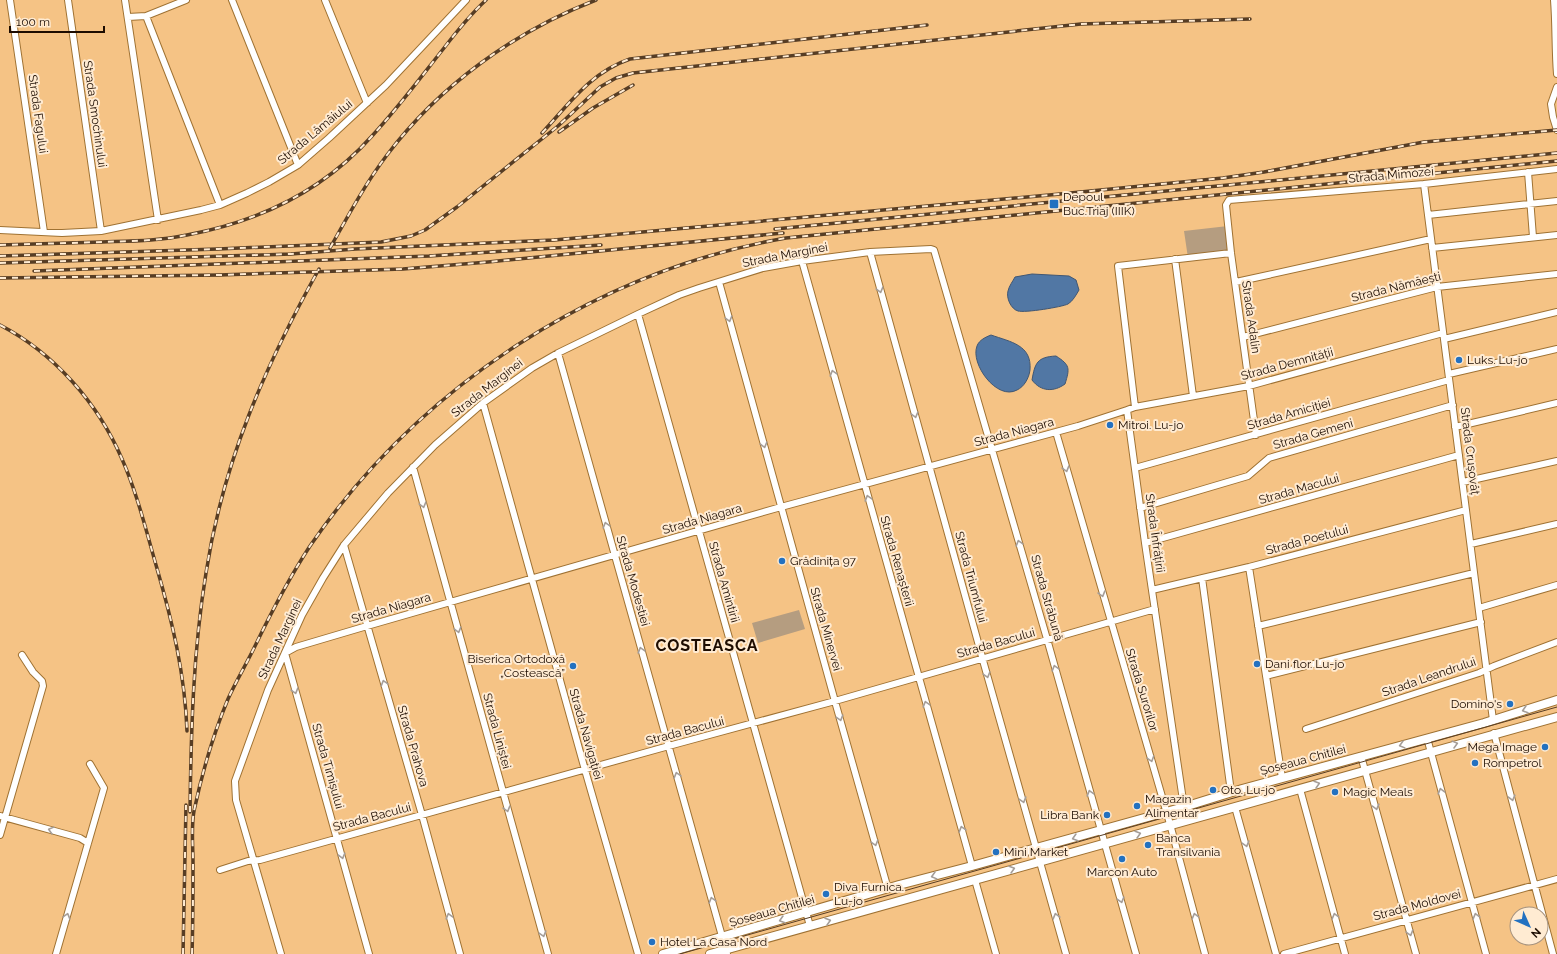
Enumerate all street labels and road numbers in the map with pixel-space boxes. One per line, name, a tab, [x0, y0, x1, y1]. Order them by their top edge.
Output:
street label: Strada Smochinului	[81, 60, 109, 168]
street label: Strada Fagului	[26, 74, 50, 154]
street label: Strada Lămâiului	[275, 97, 355, 167]
street label: Strada Mimozei	[1348, 164, 1434, 186]
street label: Strada Marginei	[741, 240, 829, 270]
street label: Strada Nămăești	[1350, 269, 1442, 305]
street label: Strada Adalin	[1239, 280, 1263, 354]
street label: Strada Demnității	[1239, 345, 1335, 383]
street label: Strada Marginei	[449, 356, 525, 420]
street label: Strada Amiciției	[1246, 395, 1332, 433]
street label: Strada Crușovăț	[1458, 406, 1482, 496]
street label: Strada Niagara	[973, 415, 1055, 449]
street label: Strada Gemeni	[1272, 416, 1354, 452]
street label: Strada Macului	[1257, 471, 1341, 507]
street label: Strada Înfrățirii	[1143, 493, 1167, 573]
street label: Strada Niagara	[661, 501, 743, 537]
street label: Strada Renașterii	[877, 514, 917, 608]
street label: Strada Poetului	[1264, 522, 1350, 558]
street label: Strada Triumfului	[952, 530, 990, 624]
street label: Strada Modestiei	[613, 534, 653, 628]
street label: Strada Amintirii	[706, 540, 742, 624]
street label: Strada Străbună	[1028, 553, 1066, 643]
street label: Strada Minervei	[807, 586, 845, 672]
street label: Strada Niagara	[350, 590, 432, 626]
street label: Strada Marginei	[255, 597, 305, 681]
street label: Strada Bacului	[955, 625, 1037, 661]
street label: Strada Surorilor	[1123, 647, 1161, 734]
street label: Strada Leandrului	[1380, 654, 1478, 700]
street label: Strada Navigației	[566, 687, 606, 781]
street label: Strada Liniștei	[480, 692, 514, 770]
street label: Strada Prahova	[395, 704, 431, 788]
street label: Strada Bacului	[644, 714, 726, 748]
street label: Strada Timișului	[309, 722, 347, 810]
street label: Șoseaua Chitilei	[1259, 742, 1347, 778]
street label: Strada Bacului	[331, 800, 413, 834]
street label: Strada Moldovei	[1372, 887, 1462, 923]
street label: Șoseaua Chitilei	[728, 892, 816, 930]

